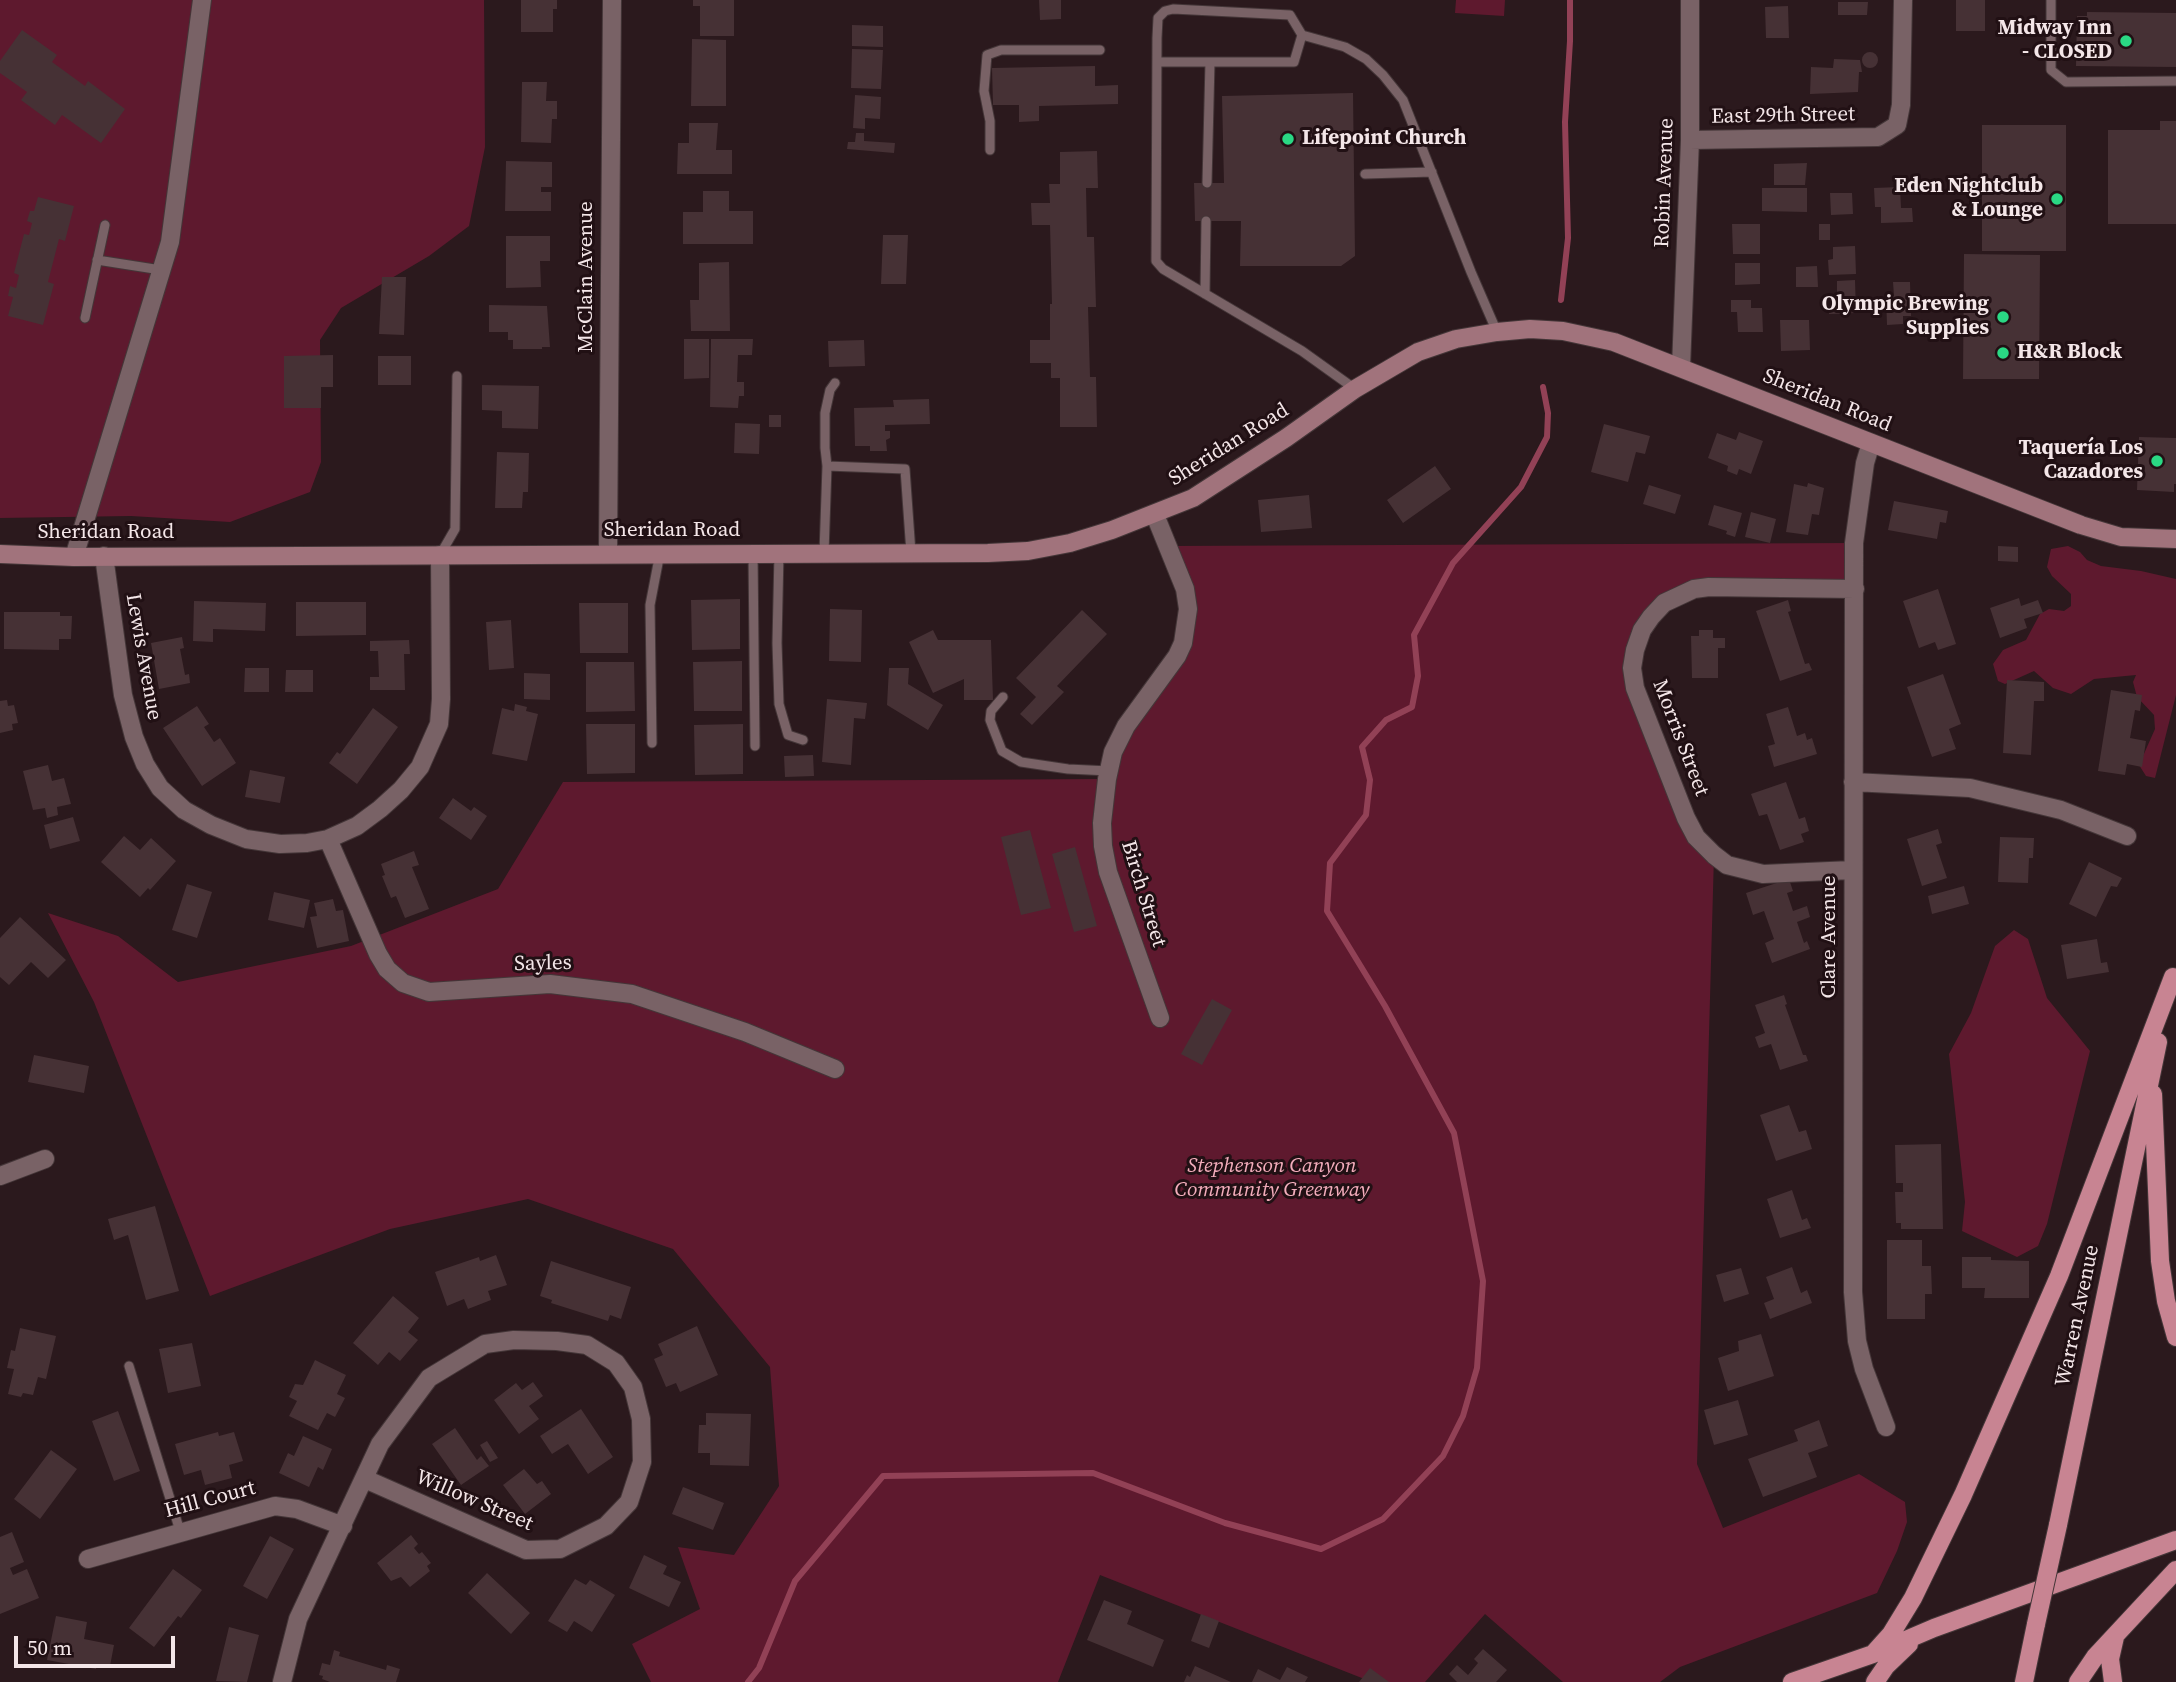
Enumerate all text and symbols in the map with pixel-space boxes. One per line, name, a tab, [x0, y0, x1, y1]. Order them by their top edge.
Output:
place label: Midway Inn - CLOSED	[1998, 16, 2112, 66]
marker: Midway Inn - CLOSED	[2118, 33, 2134, 49]
street label: East 29th Street	[1711, 102, 1855, 130]
street label: Robin Avenue	[1650, 118, 1680, 248]
place label: Lifepoint Church	[1302, 126, 1467, 152]
marker: Lifepoint Church	[1280, 131, 1296, 147]
place label: Eden Nightclub & Lounge	[1894, 174, 2043, 224]
marker: Eden Nightclub & Lounge	[2049, 191, 2065, 207]
street label: McClain Avenue	[574, 201, 600, 353]
place label: Olympic Brewing Supplies	[1822, 292, 1989, 342]
marker: Olympic Brewing Supplies	[1995, 309, 2011, 325]
place label: H&R Block	[2017, 340, 2122, 366]
marker: H&R Block	[1995, 345, 2011, 361]
street label: Sheridan Road	[1759, 364, 1895, 438]
street label: Sheridan Road	[1164, 398, 1294, 492]
place label: Taquería Los Cazadores	[2018, 436, 2143, 486]
marker: Taquería Los Cazadores	[2149, 453, 2165, 469]
street label: Sheridan Road	[604, 518, 740, 544]
street label: Sheridan Road	[38, 520, 174, 546]
street label: Lewis Avenue	[119, 592, 167, 722]
street label: Morris Street	[1646, 676, 1714, 800]
street label: Birch Street	[1115, 838, 1171, 950]
street label: Clare Avenue	[1817, 875, 1843, 999]
street label: Sayles	[514, 951, 572, 977]
park label: Stephenson Canyon Community Greenway	[1174, 1154, 1370, 1204]
street label: Warren Avenue	[2051, 1243, 2105, 1389]
street label: Willow Street	[411, 1465, 537, 1537]
street label: Hill Court	[162, 1476, 258, 1524]
scale bar	[18, 1622, 178, 1666]
text: 50 m	[27, 1633, 72, 1662]

